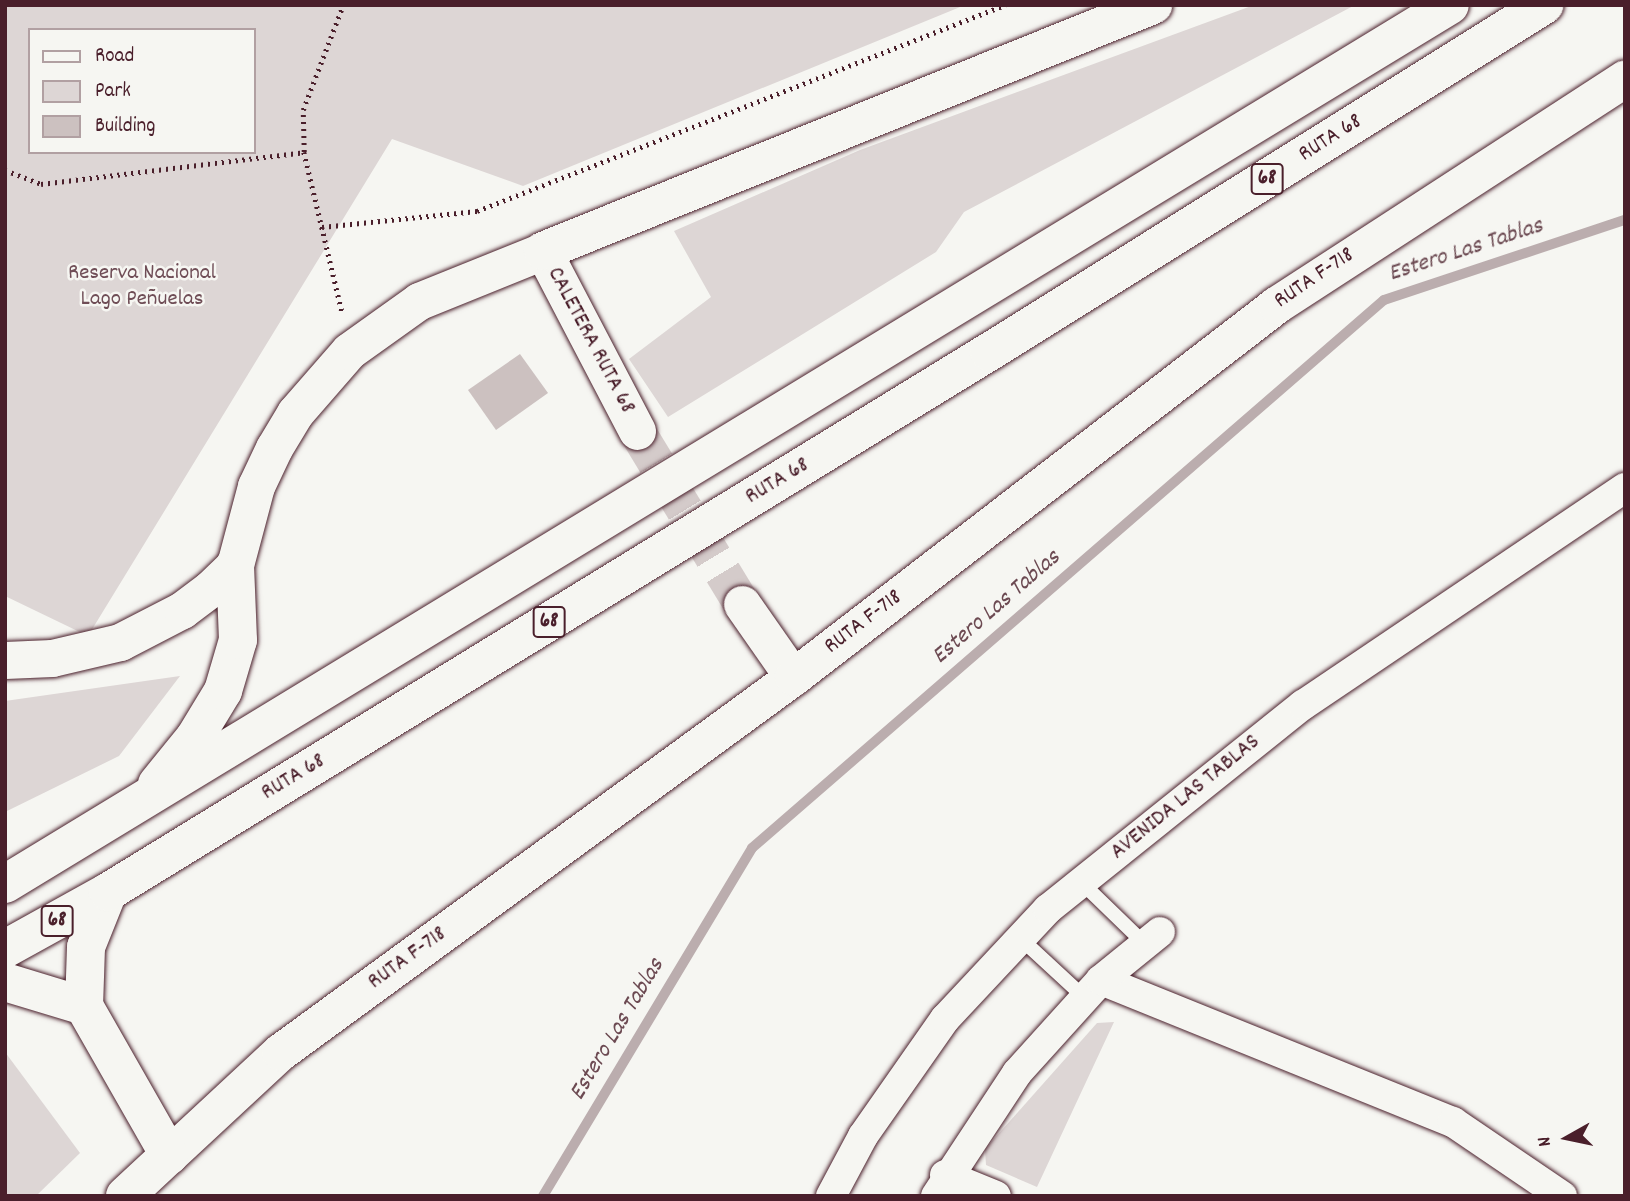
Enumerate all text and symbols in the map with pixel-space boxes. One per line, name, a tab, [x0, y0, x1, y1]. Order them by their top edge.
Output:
legend	[28, 28, 256, 154]
text: Road	[95, 42, 134, 72]
text: Park	[95, 77, 131, 107]
street label: RUTA 68	[1294, 109, 1368, 169]
text: Building	[95, 112, 155, 142]
road number: 68	[1250, 162, 1284, 196]
water label: Estero Las Tablas	[1385, 213, 1547, 289]
street label: RUTA F-718	[1270, 242, 1360, 316]
park label: Reserva Nacional Lago Peñuelas	[68, 260, 216, 314]
street label: CALETERA RUTA 68	[540, 263, 640, 419]
street label: RUTA 68	[741, 452, 815, 512]
water label: Estero Las Tablas	[927, 544, 1067, 672]
street label: RUTA F-718	[820, 585, 908, 661]
road number: 68	[532, 604, 566, 640]
street label: AVENIDA LAS TABLAS	[1106, 729, 1266, 867]
street label: RUTA 68	[257, 748, 331, 808]
road number: 68	[40, 904, 74, 939]
street label: RUTA F-718	[363, 921, 453, 997]
water label: Estero Las Tablas	[564, 954, 672, 1106]
north arrow	[1532, 1103, 1602, 1173]
text: N	[1532, 1135, 1560, 1148]

